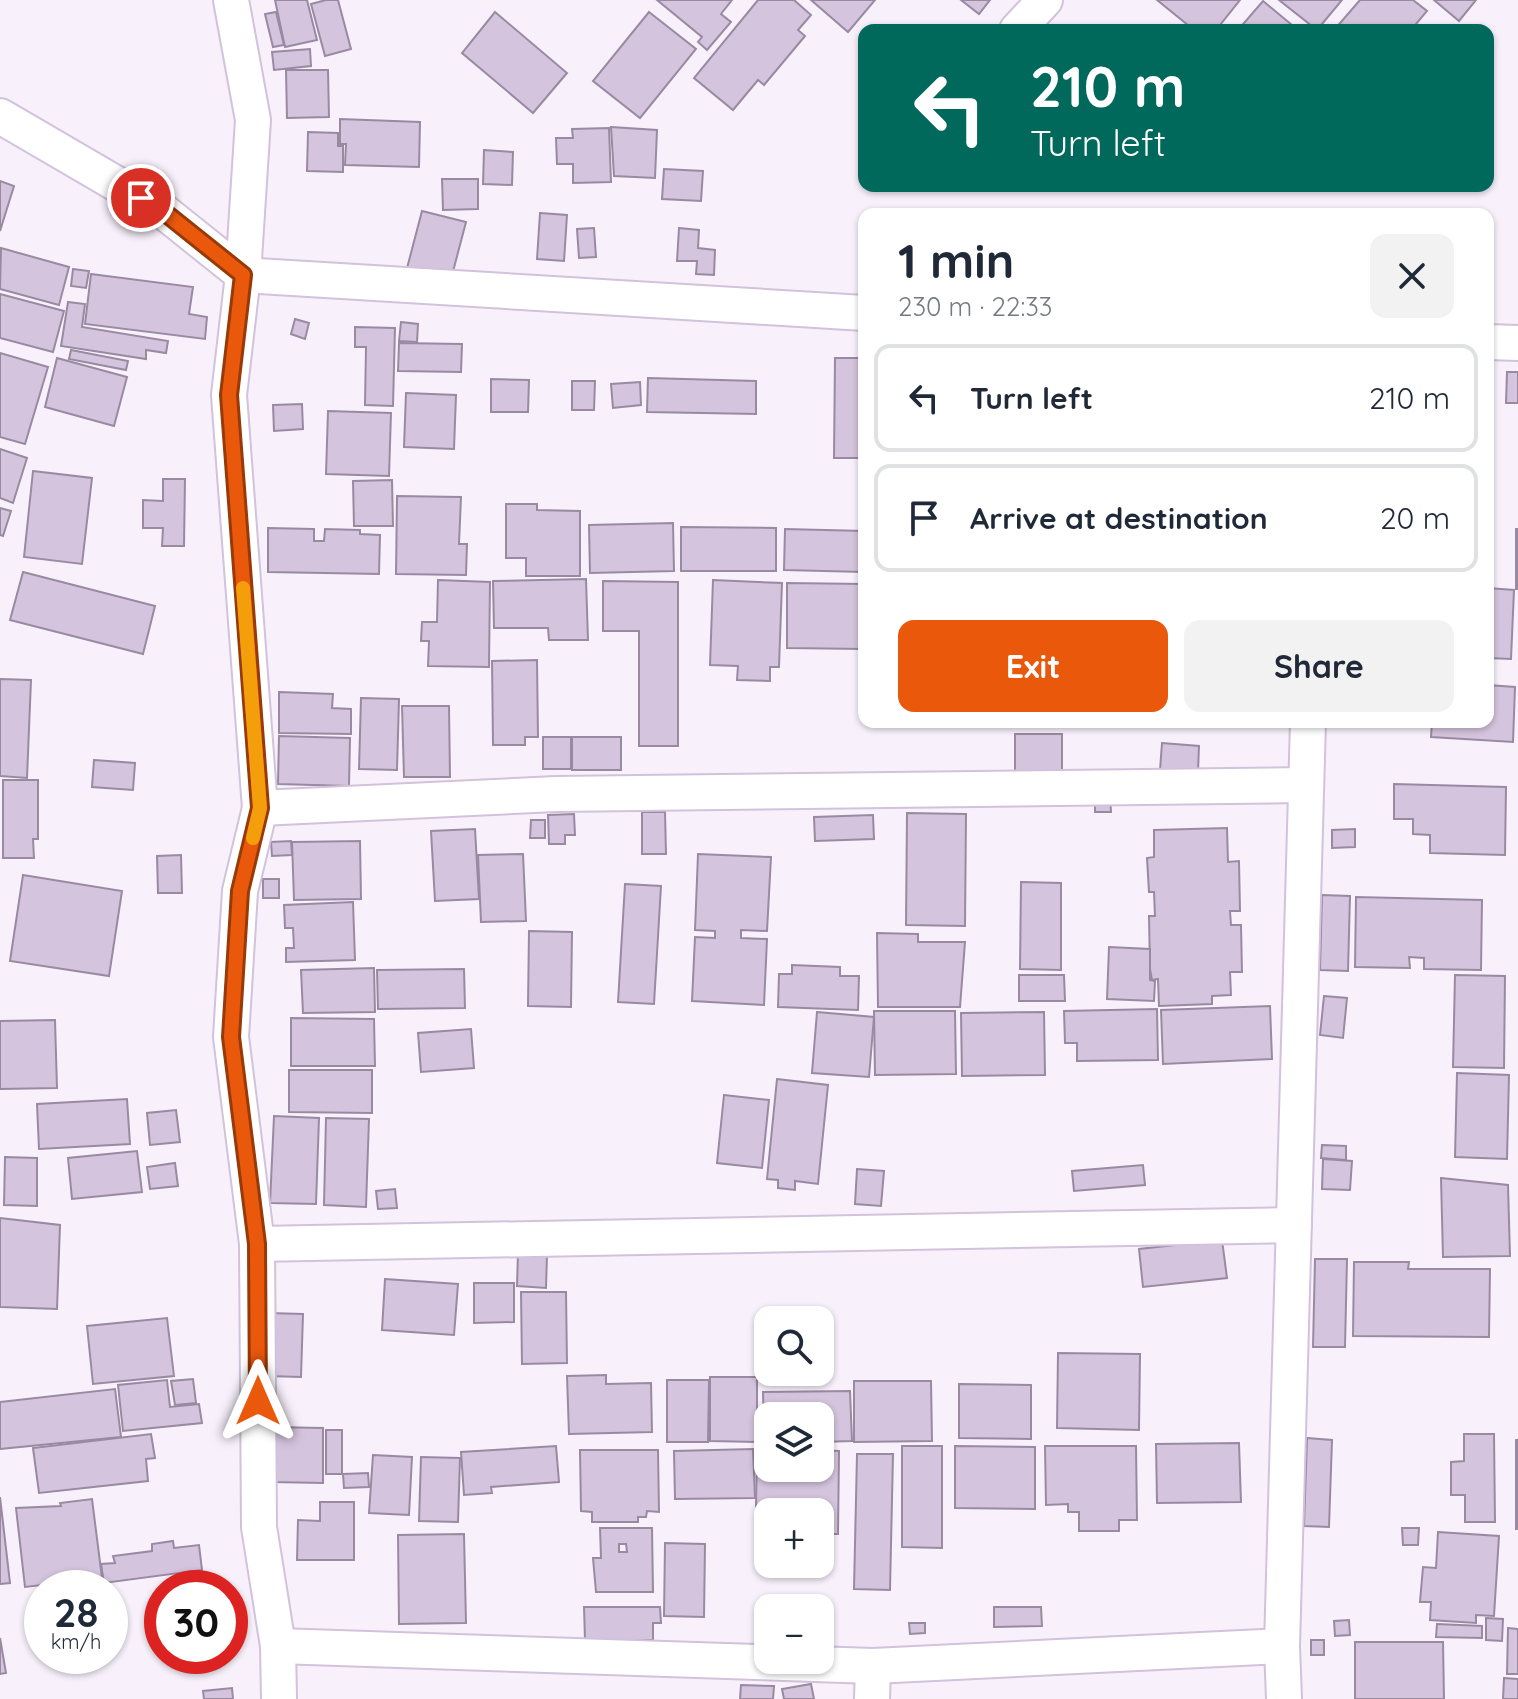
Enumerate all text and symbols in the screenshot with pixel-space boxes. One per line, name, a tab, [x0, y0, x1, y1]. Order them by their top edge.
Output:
text: 210 m	[1030, 51, 1185, 121]
icon: left	[898, 56, 1002, 160]
text: Turn left	[1030, 120, 1166, 165]
pin	[107, 164, 175, 232]
icon: arrive	[119, 176, 163, 220]
text: 1 min	[898, 230, 1014, 290]
button: close	[1370, 234, 1454, 318]
text: 230 m · 22:33	[898, 290, 1053, 323]
icon: left	[902, 376, 946, 420]
text: Turn left	[970, 379, 1093, 417]
text: 210 m	[1369, 379, 1450, 417]
icon: arrive	[902, 496, 946, 540]
text: Arrive at destination	[970, 499, 1268, 537]
text: 20 m	[1380, 499, 1450, 537]
button: Exit	[898, 620, 1168, 712]
button: Share	[1184, 620, 1454, 712]
map controls	[754, 1306, 834, 1674]
button: search	[754, 1306, 834, 1386]
position arrow	[216, 1359, 300, 1443]
button: layers	[754, 1402, 834, 1482]
button: +	[754, 1498, 834, 1578]
speed limit sign: 30	[144, 1570, 248, 1674]
text: 28	[54, 1587, 98, 1637]
button: −	[754, 1594, 834, 1674]
text: km/h	[51, 1629, 101, 1654]

